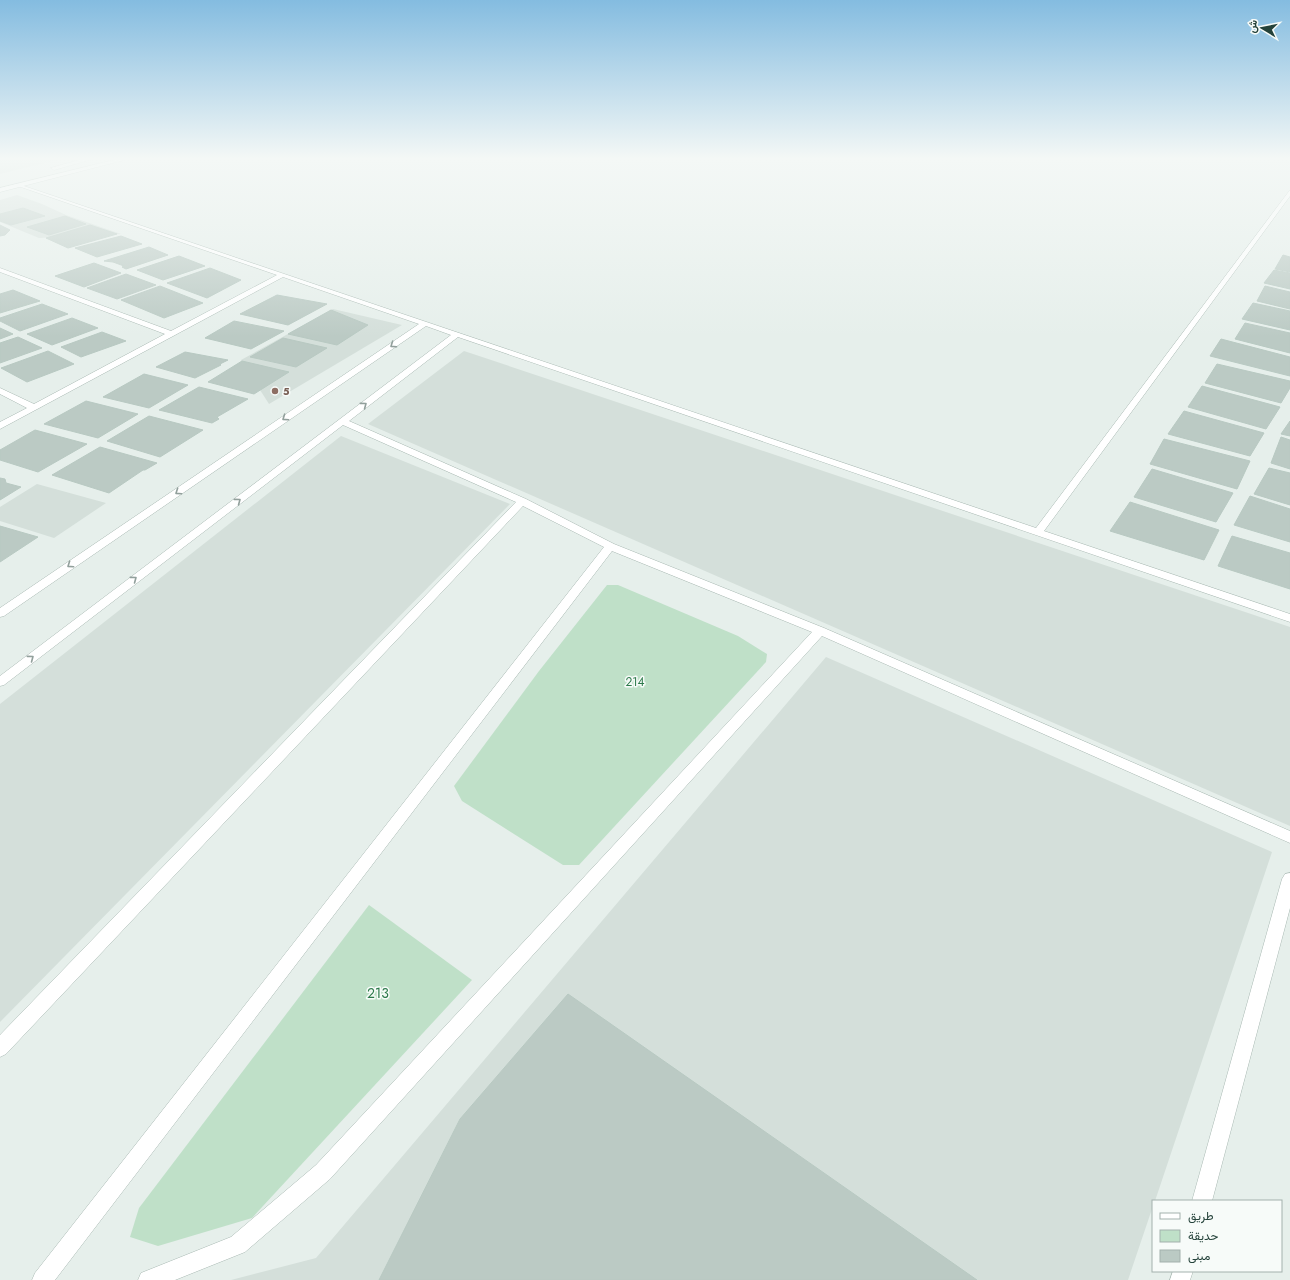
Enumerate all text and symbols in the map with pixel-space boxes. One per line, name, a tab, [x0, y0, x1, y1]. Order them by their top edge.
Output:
north arrow	[1242, 8, 1282, 48]
text: ش	[1243, 18, 1261, 34]
one-way arrow	[390, 340, 397, 347]
place label: 5	[283, 384, 290, 399]
marker: 5	[270, 386, 280, 396]
one-way arrow	[359, 403, 366, 410]
one-way arrow	[282, 413, 289, 421]
one-way arrow	[175, 487, 182, 495]
one-way arrow	[233, 498, 240, 505]
one-way arrow	[68, 560, 75, 567]
one-way arrow	[130, 577, 137, 584]
one-way arrow	[27, 655, 34, 663]
park label: 214	[625, 673, 645, 691]
park label: 213	[367, 983, 389, 1003]
legend	[1152, 1200, 1282, 1272]
text: طريق	[1188, 1207, 1214, 1225]
text: حديقة	[1188, 1227, 1218, 1245]
text: مبنى	[1188, 1247, 1210, 1265]

